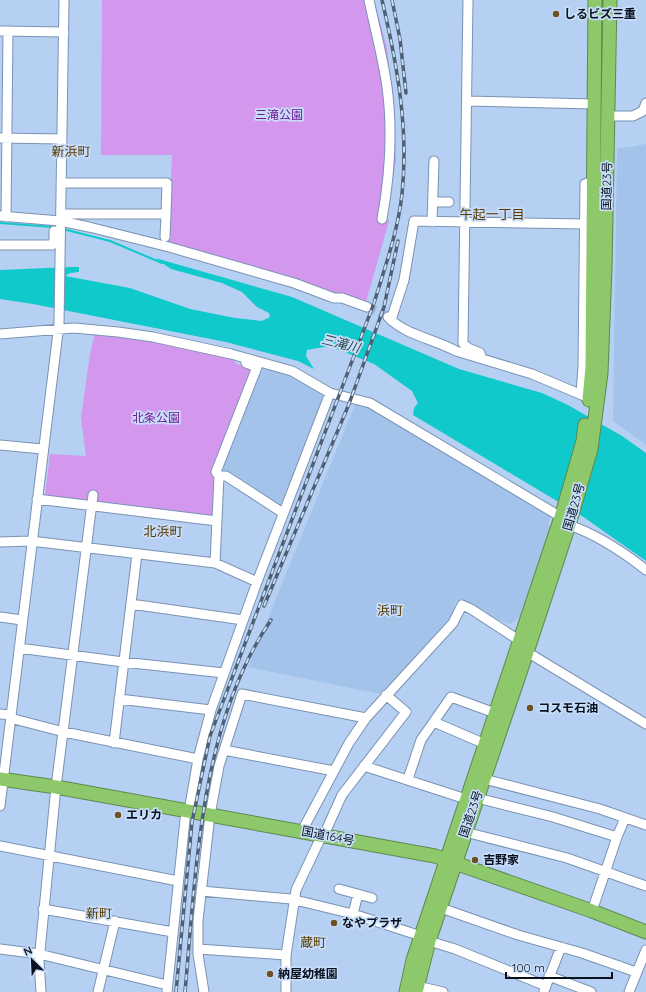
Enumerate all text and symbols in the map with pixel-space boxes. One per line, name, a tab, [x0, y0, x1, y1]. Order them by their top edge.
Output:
place label: しるビズ三重	[564, 6, 636, 21]
marker: しるビズ三重	[551, 9, 561, 19]
park label: 三滝公園	[255, 107, 303, 122]
district label: 新浜町	[51, 143, 91, 159]
street label: 国道23号	[599, 161, 614, 211]
district label: 午起一丁目	[459, 206, 525, 222]
water label: 三滝川	[320, 331, 364, 356]
park label: 北条公園	[132, 410, 180, 425]
street label: 国道23号	[560, 481, 587, 532]
district label: 北浜町	[143, 523, 183, 539]
district label: 浜町	[377, 602, 403, 618]
place label: コスモ石油	[538, 700, 598, 715]
marker: コスモ石油	[525, 703, 535, 713]
street label: 国道23号	[455, 788, 486, 839]
place label: エリカ	[126, 807, 162, 822]
marker: エリカ	[113, 810, 123, 820]
street label: 国道164号	[300, 823, 356, 848]
place label: 吉野家	[483, 852, 519, 867]
marker: 吉野家	[470, 855, 480, 865]
district label: 新町	[86, 905, 112, 921]
place label: なやプラザ	[342, 915, 402, 930]
marker: なやプラザ	[329, 918, 339, 928]
district label: 蔵町	[300, 934, 326, 950]
north arrow	[12, 940, 52, 980]
text: N	[21, 943, 34, 959]
scale bar	[506, 954, 612, 980]
text: 100 m	[512, 960, 545, 975]
place label: 納屋幼稚園	[278, 966, 338, 981]
marker: 納屋幼稚園	[265, 969, 275, 979]

